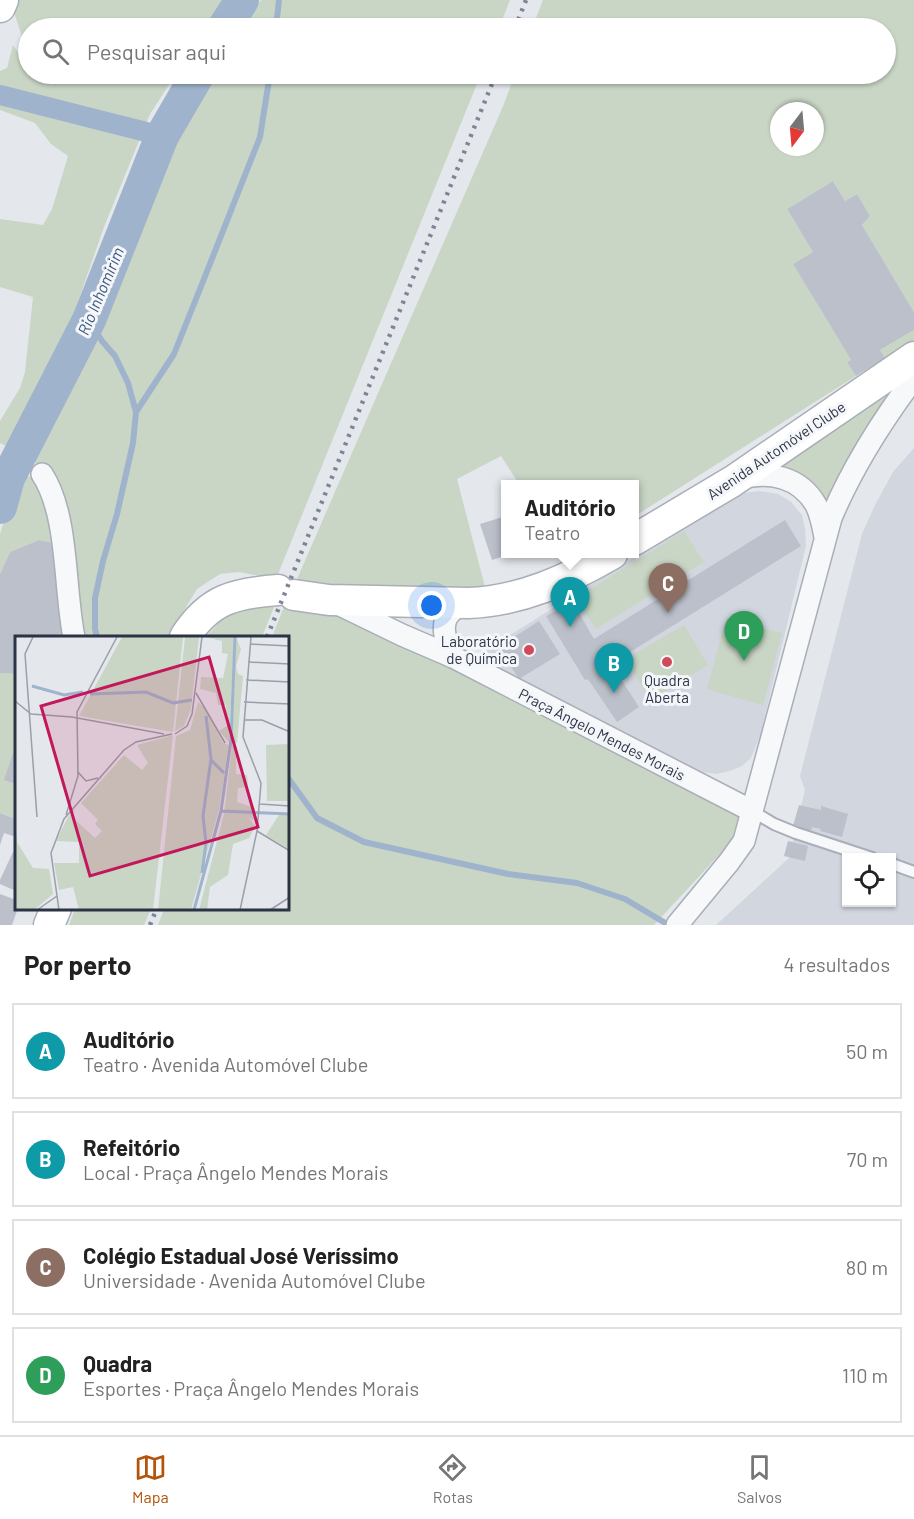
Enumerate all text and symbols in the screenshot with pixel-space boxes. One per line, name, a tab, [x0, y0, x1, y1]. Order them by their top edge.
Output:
search box	[18, 18, 896, 84]
icon: search	[39, 35, 72, 68]
text: Pesquisar aqui	[87, 38, 226, 64]
north arrow	[770, 102, 824, 156]
water label: Rio Inhomirim	[73, 244, 127, 338]
street label: Avenida Automóvel Clube	[703, 397, 849, 503]
popup	[501, 480, 639, 558]
text: Auditório	[524, 494, 616, 520]
text: Teatro	[524, 520, 580, 544]
pin: C	[648, 564, 688, 613]
pin: A	[550, 578, 590, 627]
your location	[417, 591, 446, 620]
pin: D	[724, 612, 764, 661]
place label: Laboratório de Química	[441, 632, 517, 667]
inset map	[15, 636, 290, 910]
marker: Laboratório de Química	[522, 643, 536, 657]
pin: B	[594, 644, 634, 693]
marker: Quadra Aberta	[660, 655, 674, 669]
place label: Quadra Aberta	[644, 671, 690, 706]
street label: Praça Ângelo Mendes Morais	[516, 684, 688, 784]
map controls	[842, 853, 896, 907]
button: locate	[842, 853, 896, 907]
text: Por perto	[24, 949, 132, 980]
text: 4 resultados	[783, 952, 890, 976]
text: Auditório	[83, 1026, 174, 1052]
text: A	[39, 1039, 52, 1063]
text: 50 m	[846, 1039, 888, 1063]
text: Teatro · Avenida Automóvel Clube	[83, 1052, 368, 1076]
text: Refeitório	[83, 1134, 180, 1160]
text: B	[39, 1147, 52, 1171]
text: 70 m	[847, 1147, 888, 1171]
text: Local · Praça Ângelo Mendes Morais	[83, 1160, 388, 1184]
text: Colégio Estadual José Veríssimo	[83, 1242, 399, 1268]
text: C	[39, 1255, 52, 1279]
text: 80 m	[846, 1255, 888, 1279]
text: Universidade · Avenida Automóvel Clube	[83, 1268, 426, 1292]
text: Quadra	[83, 1350, 152, 1376]
text: D	[39, 1363, 52, 1387]
text: 110 m	[842, 1363, 888, 1387]
text: Esportes · Praça Ângelo Mendes Morais	[83, 1376, 419, 1400]
tab: Mapa	[132, 1451, 169, 1506]
tab: Rotas	[433, 1451, 473, 1506]
tab: Salvos	[737, 1451, 782, 1506]

